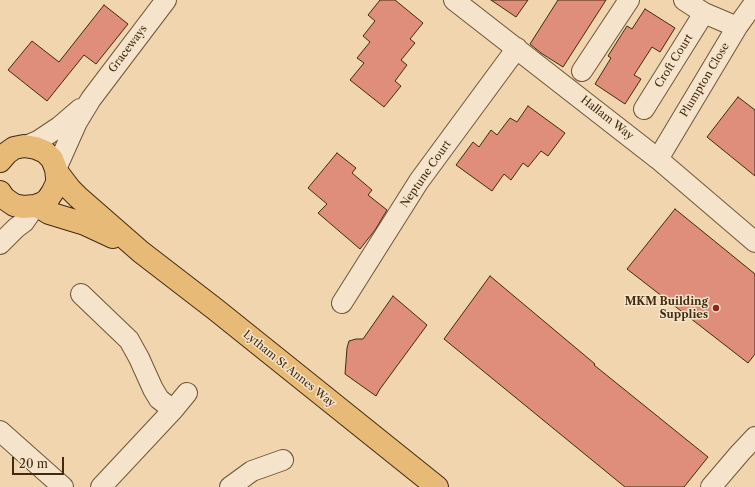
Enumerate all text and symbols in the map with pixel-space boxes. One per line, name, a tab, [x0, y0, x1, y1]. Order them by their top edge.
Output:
street label: Graceways	[106, 23, 150, 75]
street label: Croft Court	[652, 32, 696, 90]
street label: Plumpton Close	[678, 41, 732, 119]
street label: Hallam Way	[578, 93, 636, 143]
street label: Neptune Court	[398, 138, 454, 210]
place label: MKM Building Supplies	[625, 295, 708, 321]
marker: MKM Building Supplies	[711, 303, 721, 313]
street label: Lytham St Annes Way	[240, 328, 338, 410]
scale bar	[14, 449, 66, 475]
text: 20 m	[19, 456, 48, 471]

